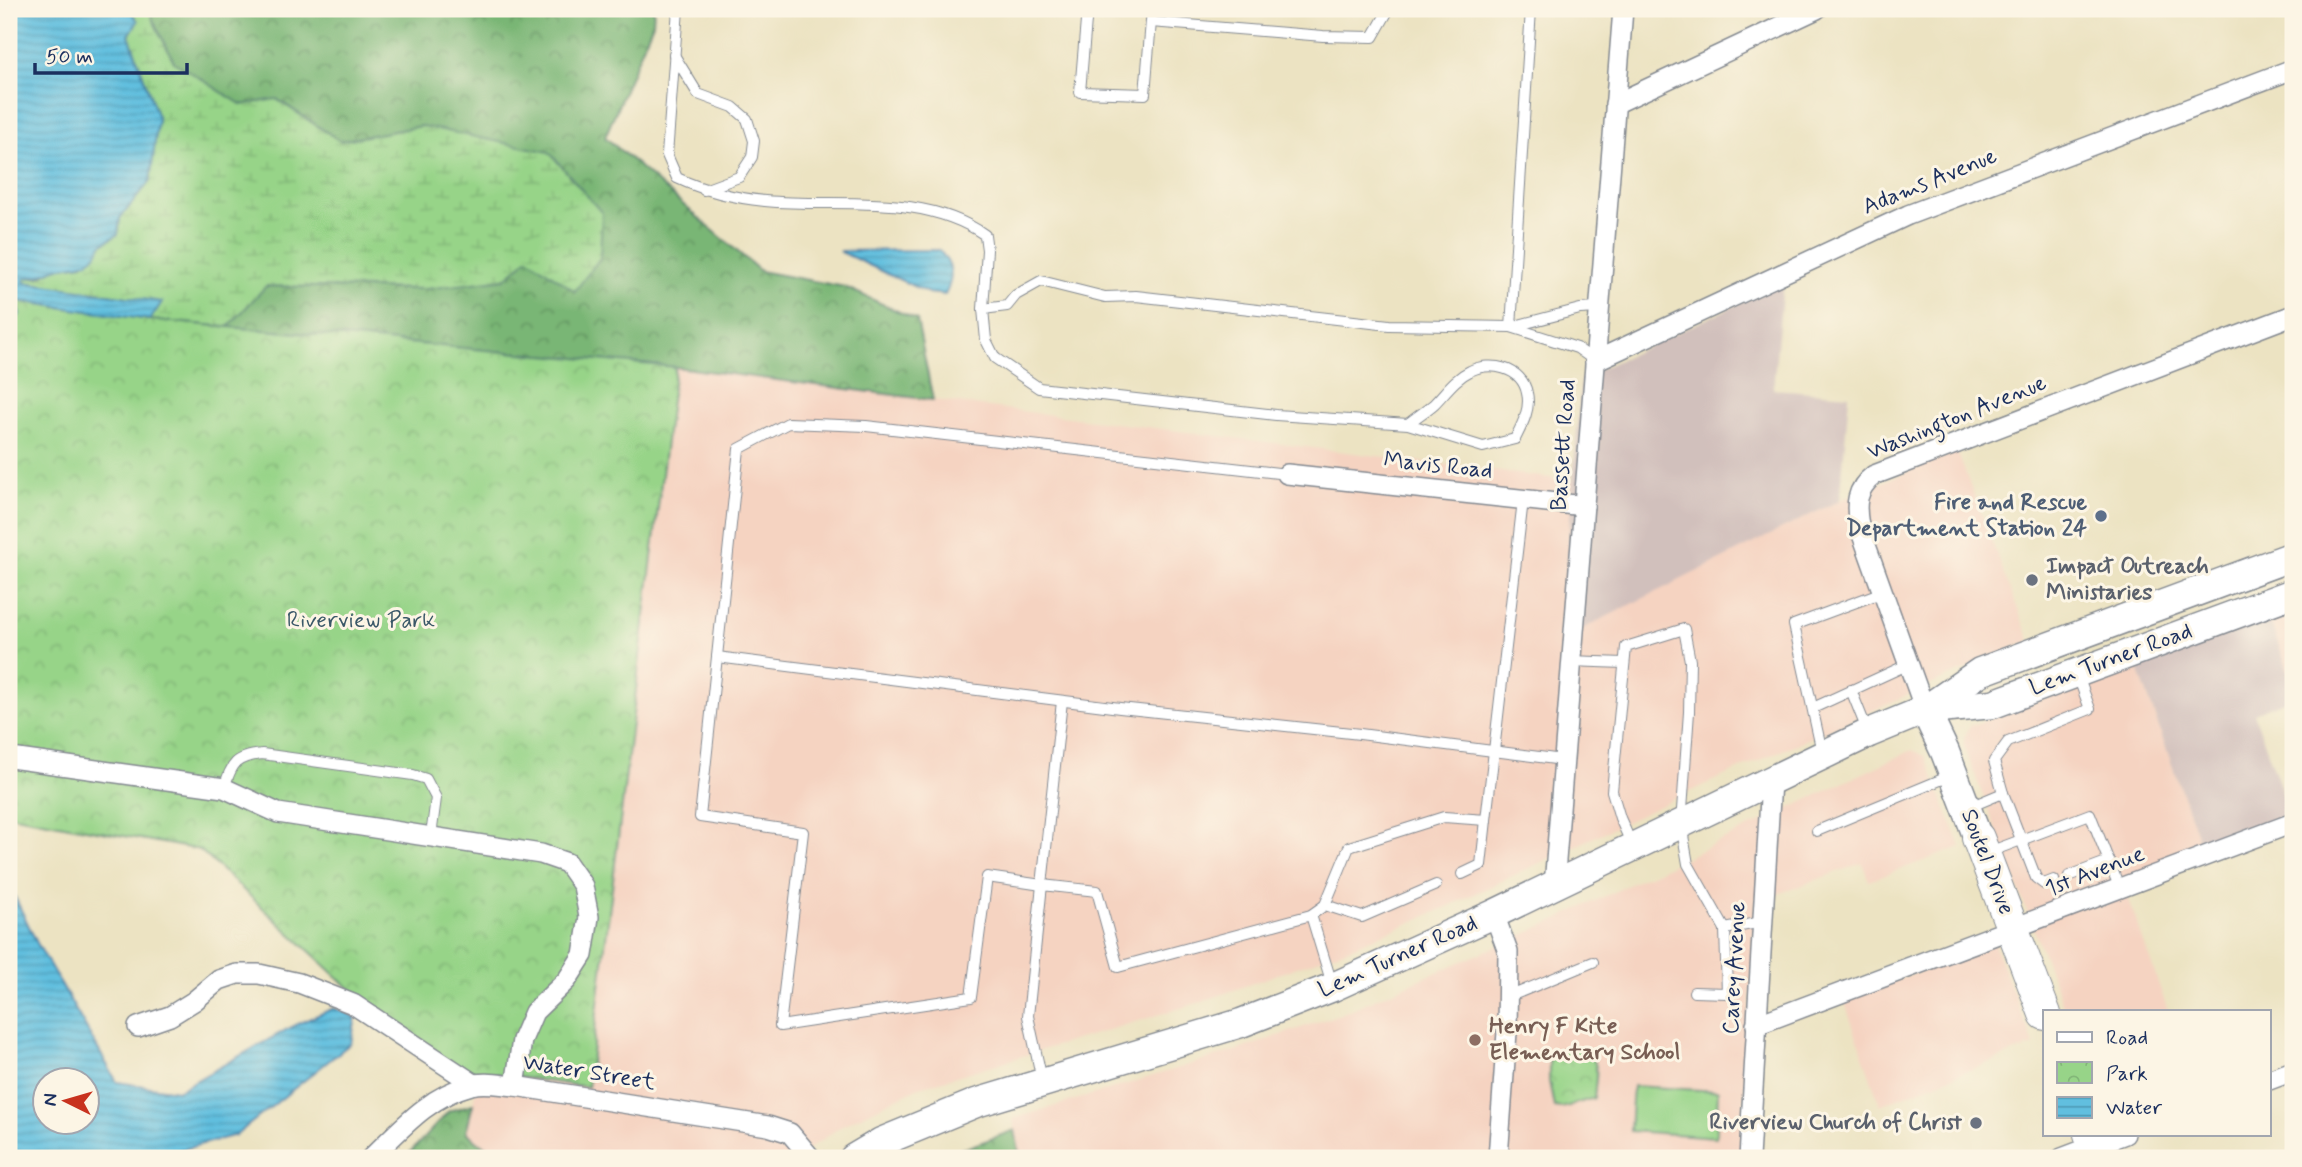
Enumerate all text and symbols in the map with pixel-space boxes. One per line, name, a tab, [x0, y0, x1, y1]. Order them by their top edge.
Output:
scale bar	[35, 32, 187, 76]
text: 50 m	[46, 43, 93, 71]
street label: Adams Avenue	[1858, 141, 2002, 223]
street label: Washington Avenue	[1863, 368, 2052, 470]
street label: Bassett Road	[1544, 378, 1584, 512]
street label: Mavis Road	[1382, 445, 1494, 487]
place label: Fire and Rescue Department Station 24	[1846, 488, 2087, 544]
marker: Fire and Rescue Department Station 24	[2093, 508, 2109, 524]
place label: Impact Outreach Ministaries	[2046, 552, 2209, 608]
marker: Impact Outreach Ministaries	[2024, 572, 2040, 588]
park label: Riverview Park	[287, 606, 435, 636]
street label: Lem Turner Road	[2026, 617, 2196, 703]
street label: Soutel Drive	[1953, 805, 2021, 919]
street label: 1st Avenue	[2041, 839, 2149, 905]
street label: Carey Avenue	[1717, 901, 1753, 1035]
street label: Lem Turner Road	[1314, 909, 1482, 1005]
legend	[2043, 1010, 2270, 1136]
place label: Henry F Kite Elementary School	[1489, 1012, 1680, 1068]
text: Road	[2106, 1024, 2148, 1052]
marker: Henry F Kite Elementary School	[1467, 1032, 1483, 1048]
street label: Water Street	[521, 1048, 658, 1098]
text: Park	[2106, 1060, 2148, 1088]
north arrow	[32, 1066, 102, 1136]
text: N	[38, 1092, 64, 1107]
text: Water	[2106, 1094, 2162, 1122]
place label: Riverview Church of Christ	[1709, 1108, 1963, 1138]
marker: Riverview Church of Christ	[1968, 1115, 1984, 1131]

